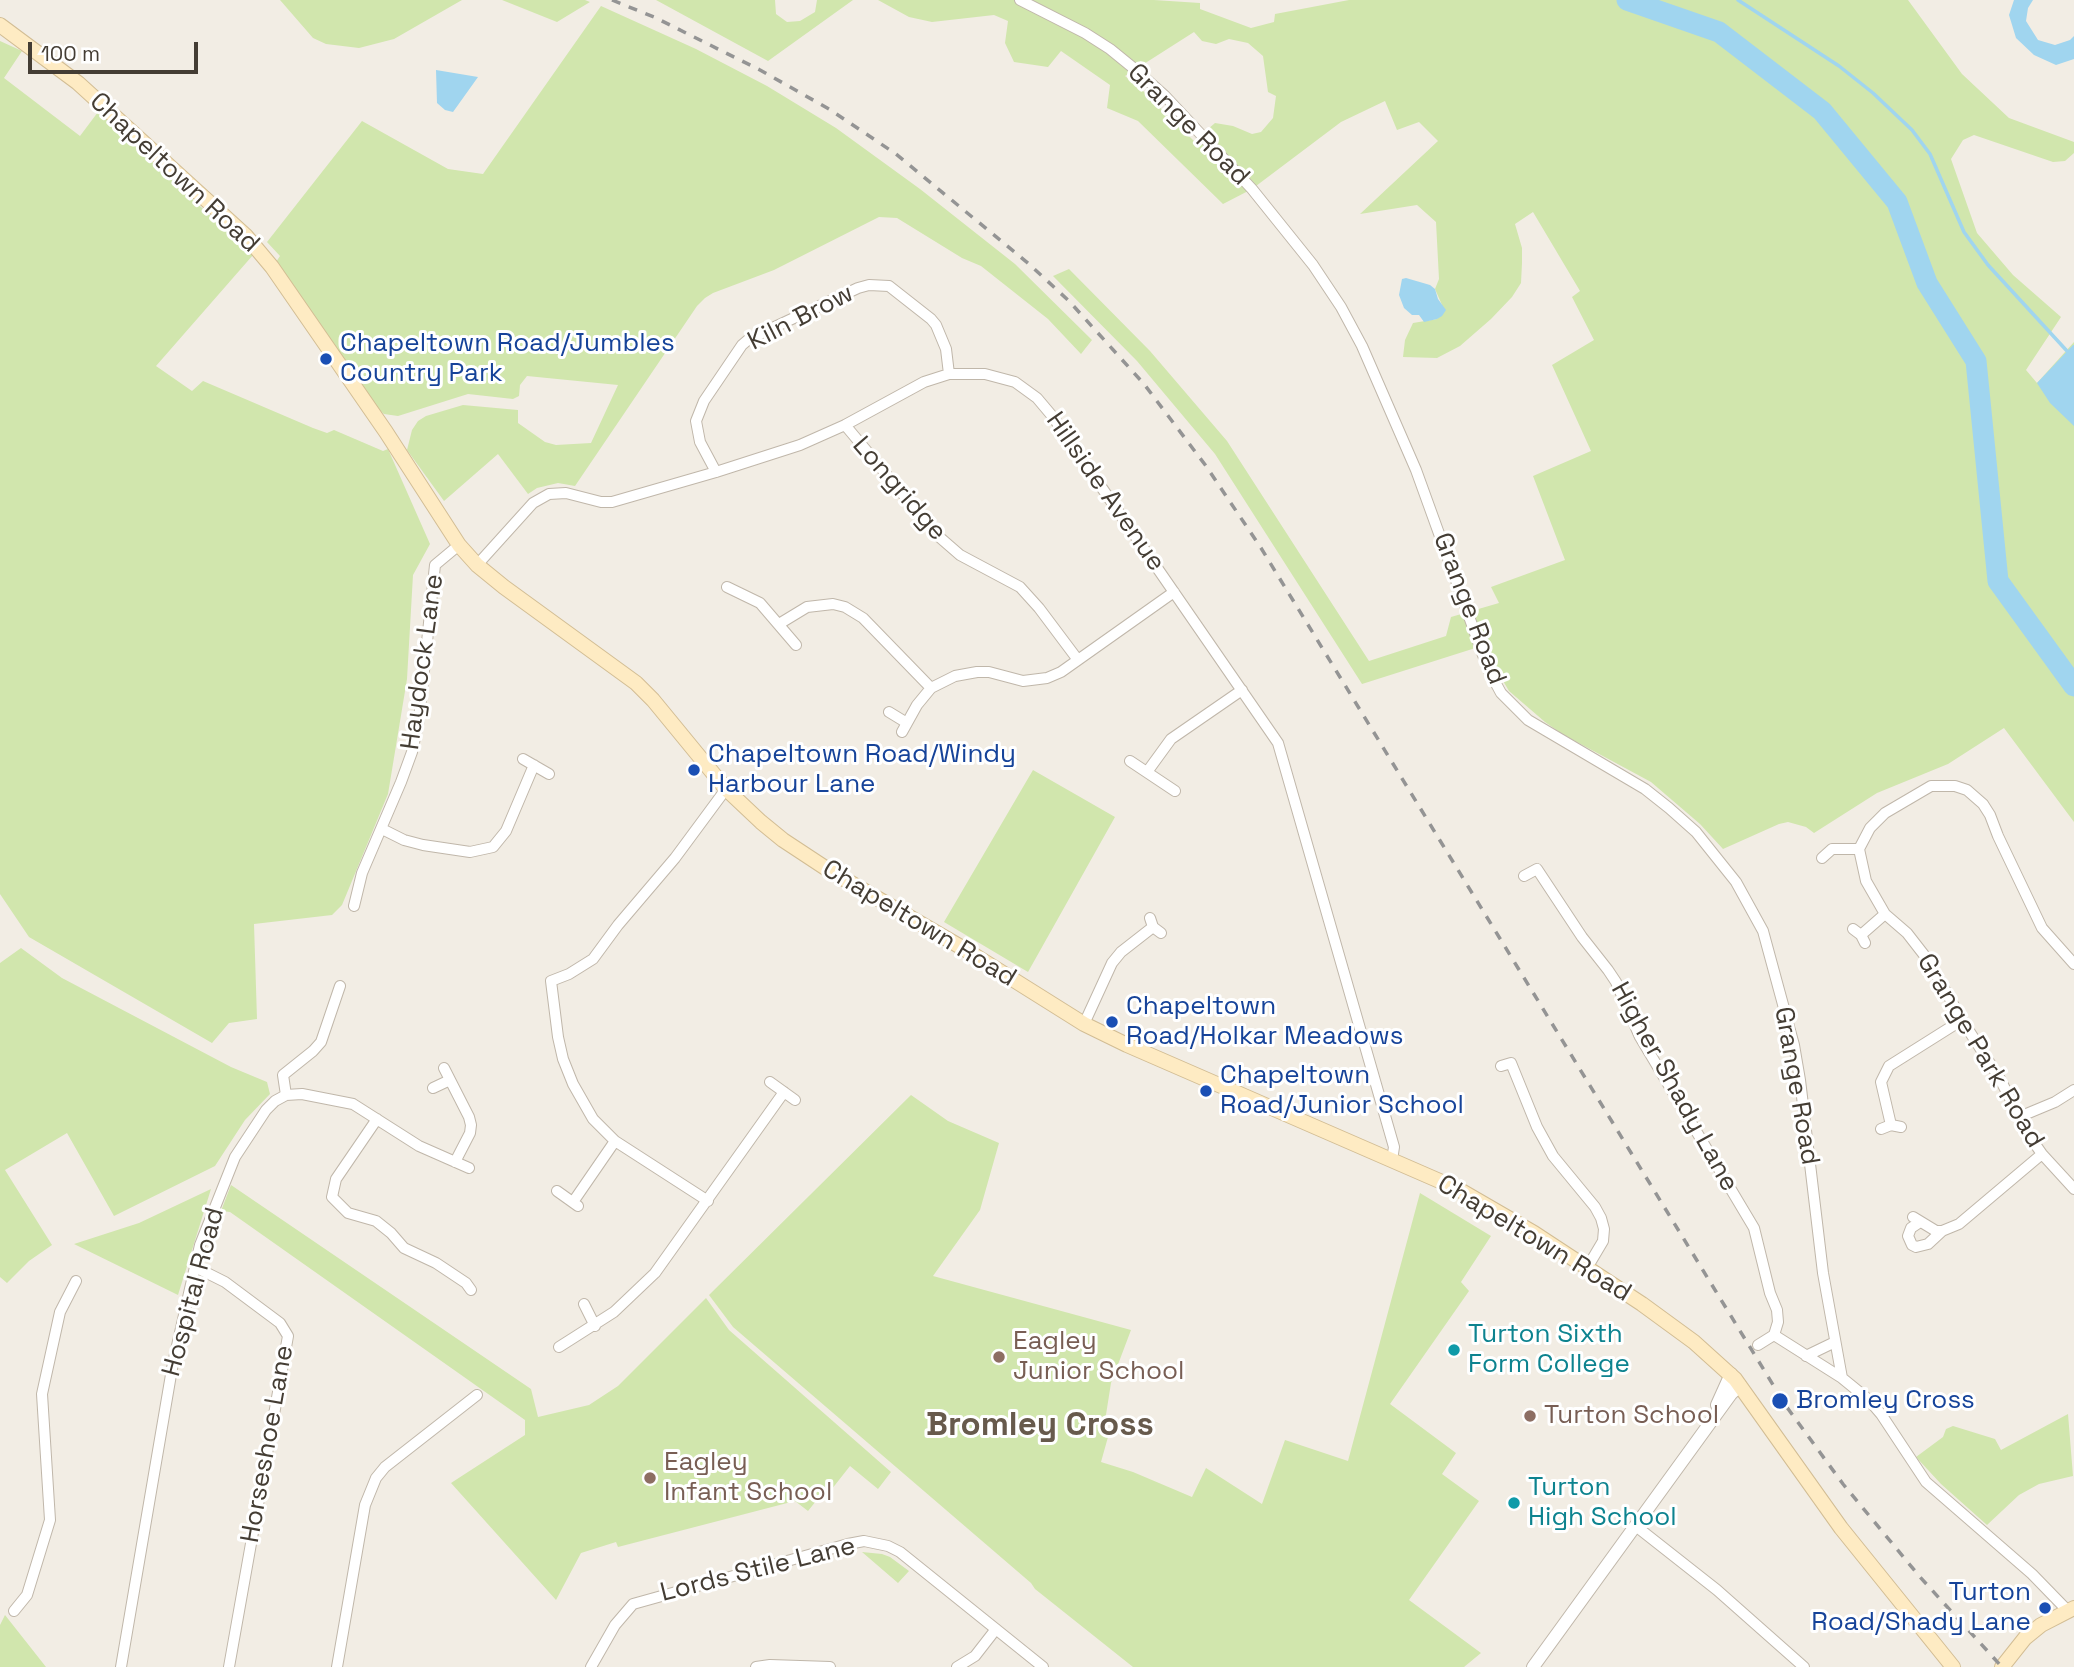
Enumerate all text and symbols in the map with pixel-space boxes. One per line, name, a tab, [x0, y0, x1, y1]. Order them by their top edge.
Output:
scale bar	[32, 28, 201, 72]
text: 100 m	[41, 40, 100, 67]
street label: Grange Road	[1120, 57, 1256, 193]
street label: Chapeltown Road	[83, 86, 265, 260]
street label: Kiln Brow	[743, 278, 859, 358]
place label: Chapeltown Road/Jumbles Country Park	[340, 328, 675, 390]
marker: Chapeltown Road/Jumbles Country Park	[318, 351, 334, 367]
street label: Hillside Avenue	[1039, 407, 1171, 577]
street label: Longridge	[845, 431, 953, 547]
street label: Grange Road	[1426, 529, 1512, 689]
street label: Haydock Lane	[395, 572, 451, 752]
place label: Chapeltown Road/Windy Harbour Lane	[708, 739, 1016, 800]
marker: Chapeltown Road/Windy Harbour Lane	[686, 762, 702, 778]
street label: Chapeltown Road	[816, 854, 1022, 994]
street label: Grange Park Road	[1910, 948, 2050, 1154]
street label: Higher Shady Lane	[1604, 977, 1744, 1197]
place label: Chapeltown Road/Holkar Meadows	[1126, 991, 1403, 1052]
street label: Grange Road	[1767, 1005, 1825, 1167]
marker: Chapeltown Road/Holkar Meadows	[1104, 1014, 1120, 1030]
place label: Chapeltown Road/Junior School	[1220, 1060, 1464, 1122]
marker: Chapeltown Road/Junior School	[1198, 1083, 1214, 1099]
street label: Chapeltown Road	[1431, 1169, 1637, 1309]
street label: Hospital Road	[156, 1204, 232, 1380]
place label: Turton Sixth Form College	[1468, 1319, 1630, 1380]
place label: Eagley Junior School	[1013, 1326, 1184, 1388]
marker: Turton Sixth Form College	[1446, 1342, 1462, 1358]
street label: Horseshoe Lane	[235, 1343, 301, 1545]
marker: Eagley Junior School	[991, 1349, 1007, 1365]
place label: Bromley Cross	[1796, 1385, 1975, 1417]
marker: Bromley Cross	[1770, 1391, 1790, 1411]
place label: Turton School	[1544, 1400, 1719, 1432]
district label: Bromley Cross	[926, 1406, 1154, 1446]
marker: Turton School	[1522, 1408, 1538, 1424]
place label: Eagley Infant School	[664, 1447, 832, 1508]
marker: Eagley Infant School	[642, 1470, 658, 1486]
place label: Turton High School	[1528, 1472, 1677, 1534]
marker: Turton High School	[1506, 1495, 1522, 1511]
street label: Lords Stile Lane	[657, 1531, 859, 1609]
place label: Turton Road/Shady Lane	[1811, 1577, 2031, 1638]
marker: Turton Road/Shady Lane	[2037, 1600, 2053, 1616]

